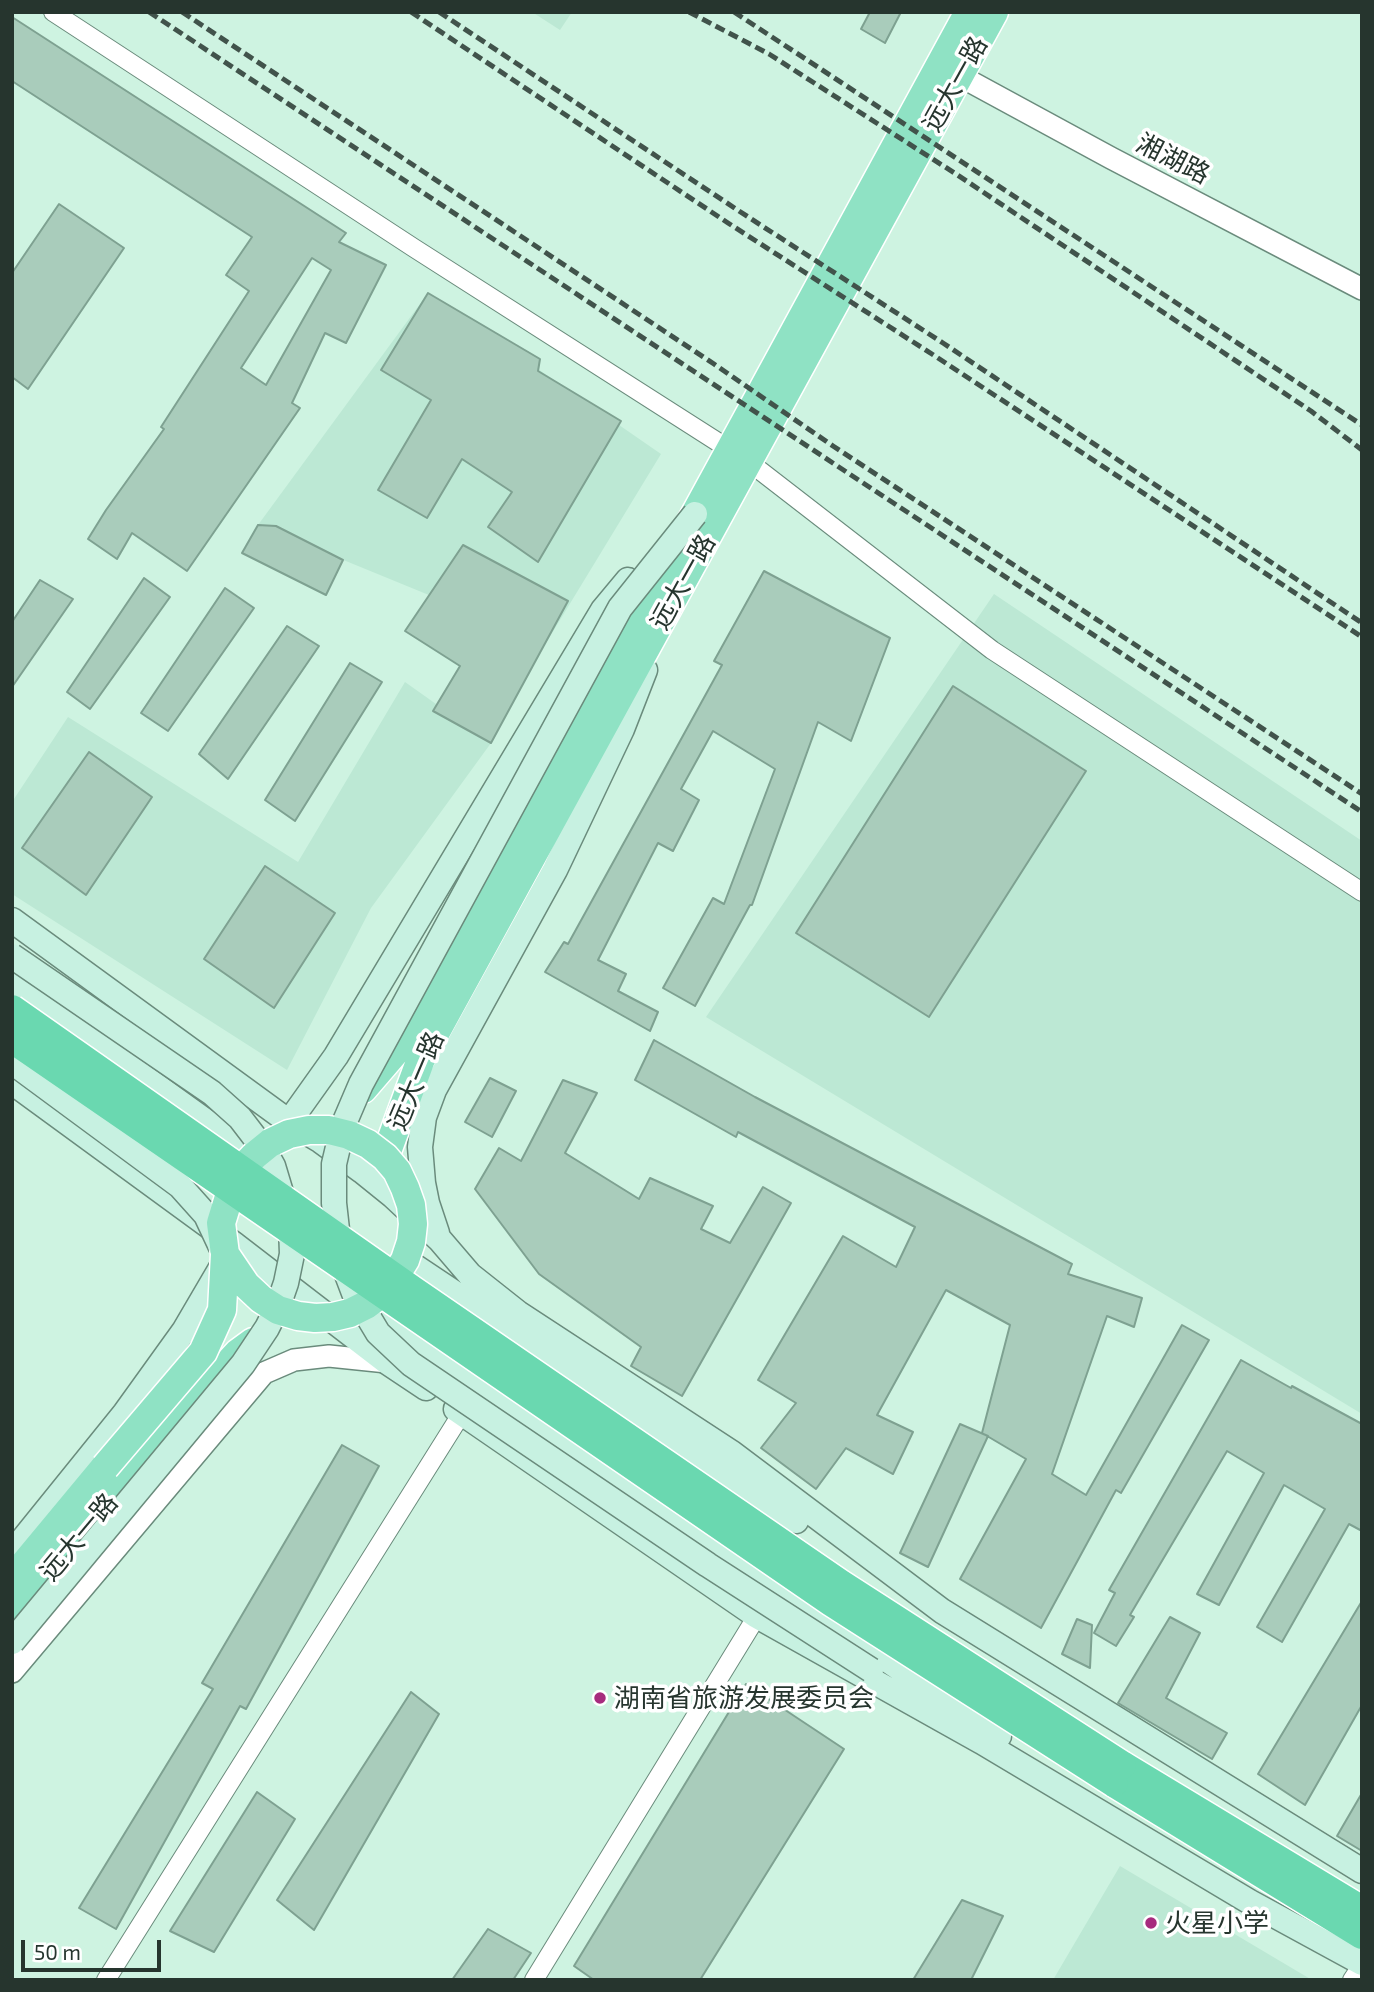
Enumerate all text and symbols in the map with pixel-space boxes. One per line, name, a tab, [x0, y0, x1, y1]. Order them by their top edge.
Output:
street label: 远大一路	[916, 31, 994, 137]
street label: 湘湖路	[1131, 127, 1215, 191]
street label: 远大一路	[644, 529, 722, 635]
street label: 远大一路	[381, 1027, 451, 1135]
street label: 远大一路	[34, 1487, 124, 1587]
place label: 湖南省旅游发展委员会	[614, 1682, 874, 1714]
marker: 湖南省旅游发展委员会	[592, 1690, 608, 1706]
place label: 火星小学	[1165, 1907, 1269, 1939]
marker: 火星小学	[1143, 1915, 1159, 1931]
scale bar	[24, 1926, 164, 1970]
text: 50 m	[34, 1939, 81, 1964]

